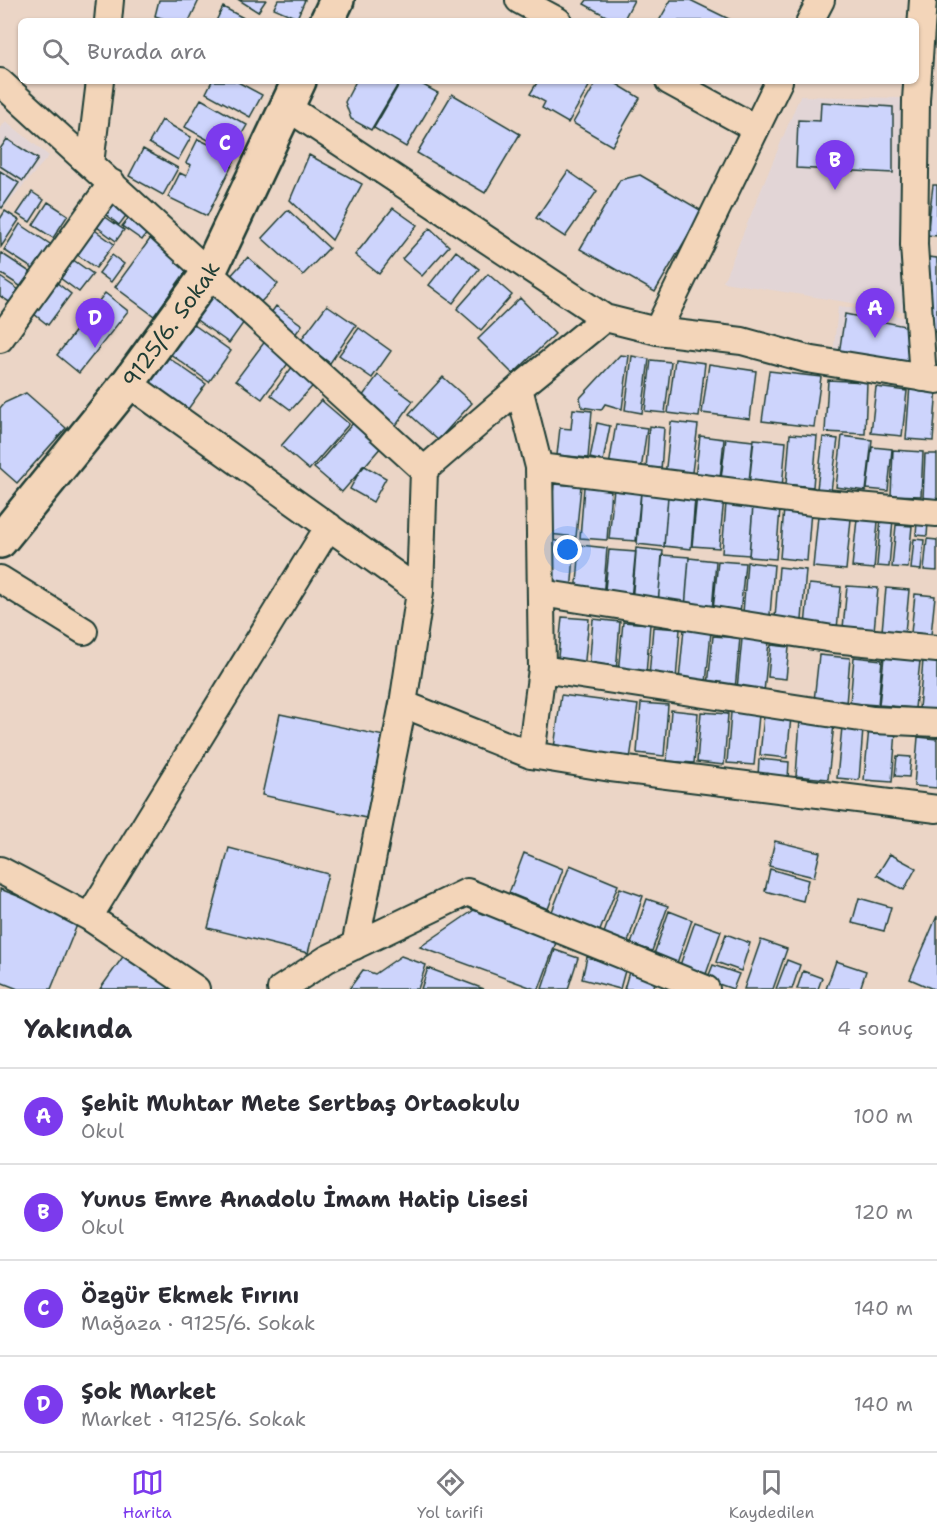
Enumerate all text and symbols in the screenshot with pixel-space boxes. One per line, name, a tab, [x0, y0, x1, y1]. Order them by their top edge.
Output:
search box	[18, 18, 919, 84]
icon: search	[39, 35, 72, 68]
text: Burada ara	[87, 37, 206, 66]
pin: C	[206, 124, 244, 173]
pin: B	[816, 140, 854, 190]
street label: 9125/6. Sokak	[116, 257, 227, 393]
pin: A	[856, 288, 894, 338]
pin: D	[76, 298, 115, 348]
your location	[553, 535, 582, 564]
text: Yakında	[24, 1011, 132, 1046]
text: 4 sonuç	[837, 1015, 913, 1041]
text: Şehit Muhtar Mete Sertbaş Ortaokulu	[81, 1089, 520, 1118]
text: A	[36, 1103, 51, 1129]
text: 100 m	[853, 1103, 913, 1129]
text: Okul	[81, 1118, 124, 1144]
text: Yunus Emre Anadolu İmam Hatip Lisesi	[81, 1185, 528, 1214]
text: B	[37, 1199, 50, 1225]
text: 120 m	[854, 1199, 913, 1225]
text: Okul	[81, 1214, 124, 1240]
text: Özgür Ekmek Fırını	[81, 1281, 299, 1310]
text: C	[37, 1295, 50, 1321]
text: 140 m	[854, 1295, 913, 1321]
text: Mağaza · 9125/6. Sokak	[81, 1310, 315, 1336]
text: Şok Market	[81, 1377, 216, 1406]
text: D	[36, 1391, 51, 1417]
text: 140 m	[854, 1391, 913, 1417]
text: Market · 9125/6. Sokak	[81, 1406, 306, 1432]
tab: Harita	[123, 1466, 172, 1523]
tab: Yol tarifi	[417, 1466, 484, 1523]
tab: Kaydedilen	[729, 1466, 814, 1523]

